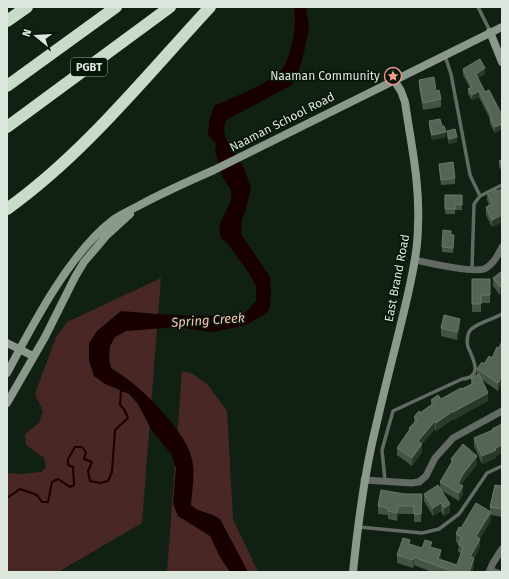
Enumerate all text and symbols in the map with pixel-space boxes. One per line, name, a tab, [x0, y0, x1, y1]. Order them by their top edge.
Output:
north arrow	[16, 16, 56, 56]
text: N	[20, 28, 34, 39]
road number: PGBT	[71, 58, 107, 76]
place icon: Naaman Community	[383, 66, 403, 86]
place label: Naaman Community	[270, 69, 380, 83]
street label: Naaman School Road	[227, 89, 337, 155]
street label: East Brand Road	[382, 233, 412, 323]
water label: Spring Creek	[170, 310, 245, 330]

